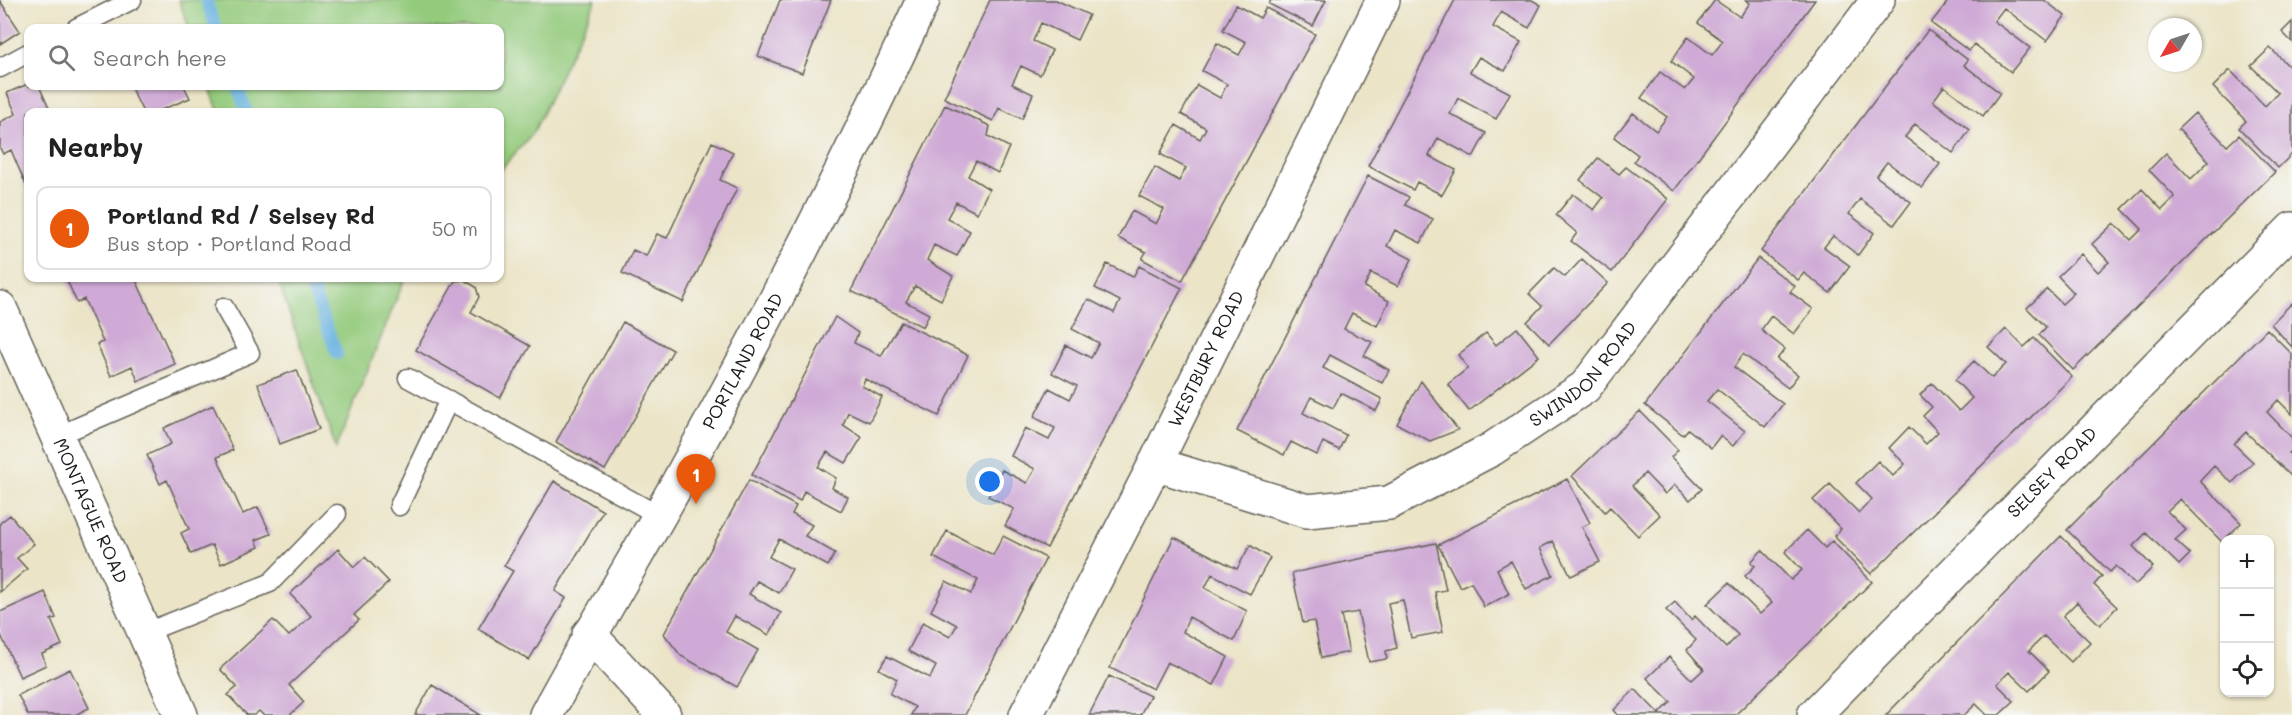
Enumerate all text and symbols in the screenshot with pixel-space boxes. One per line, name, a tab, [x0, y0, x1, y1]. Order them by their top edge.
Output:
north arrow	[2148, 18, 2202, 72]
search box	[24, 24, 504, 90]
icon: search	[45, 41, 78, 74]
text: Search here	[93, 43, 227, 72]
text: Nearby	[48, 130, 143, 164]
text: Portland Rd / Selsey Rd	[107, 201, 374, 230]
text: 1	[65, 215, 74, 241]
text: 50 m	[432, 215, 478, 241]
text: Bus stop · Portland Road	[107, 230, 351, 256]
street label: WESTBURY ROAD	[1162, 286, 1249, 431]
street label: PORTLAND ROAD	[696, 289, 788, 433]
street label: SWINDON ROAD	[1524, 316, 1642, 432]
street label: SELSEY ROAD	[2002, 421, 2102, 523]
street label: MONTAGUE ROAD	[48, 434, 134, 587]
pin: 1	[676, 454, 716, 504]
your location	[975, 467, 1004, 496]
map controls	[2220, 535, 2274, 697]
button: +	[2220, 535, 2274, 589]
button: −	[2220, 589, 2274, 643]
button: locate	[2220, 643, 2274, 697]

